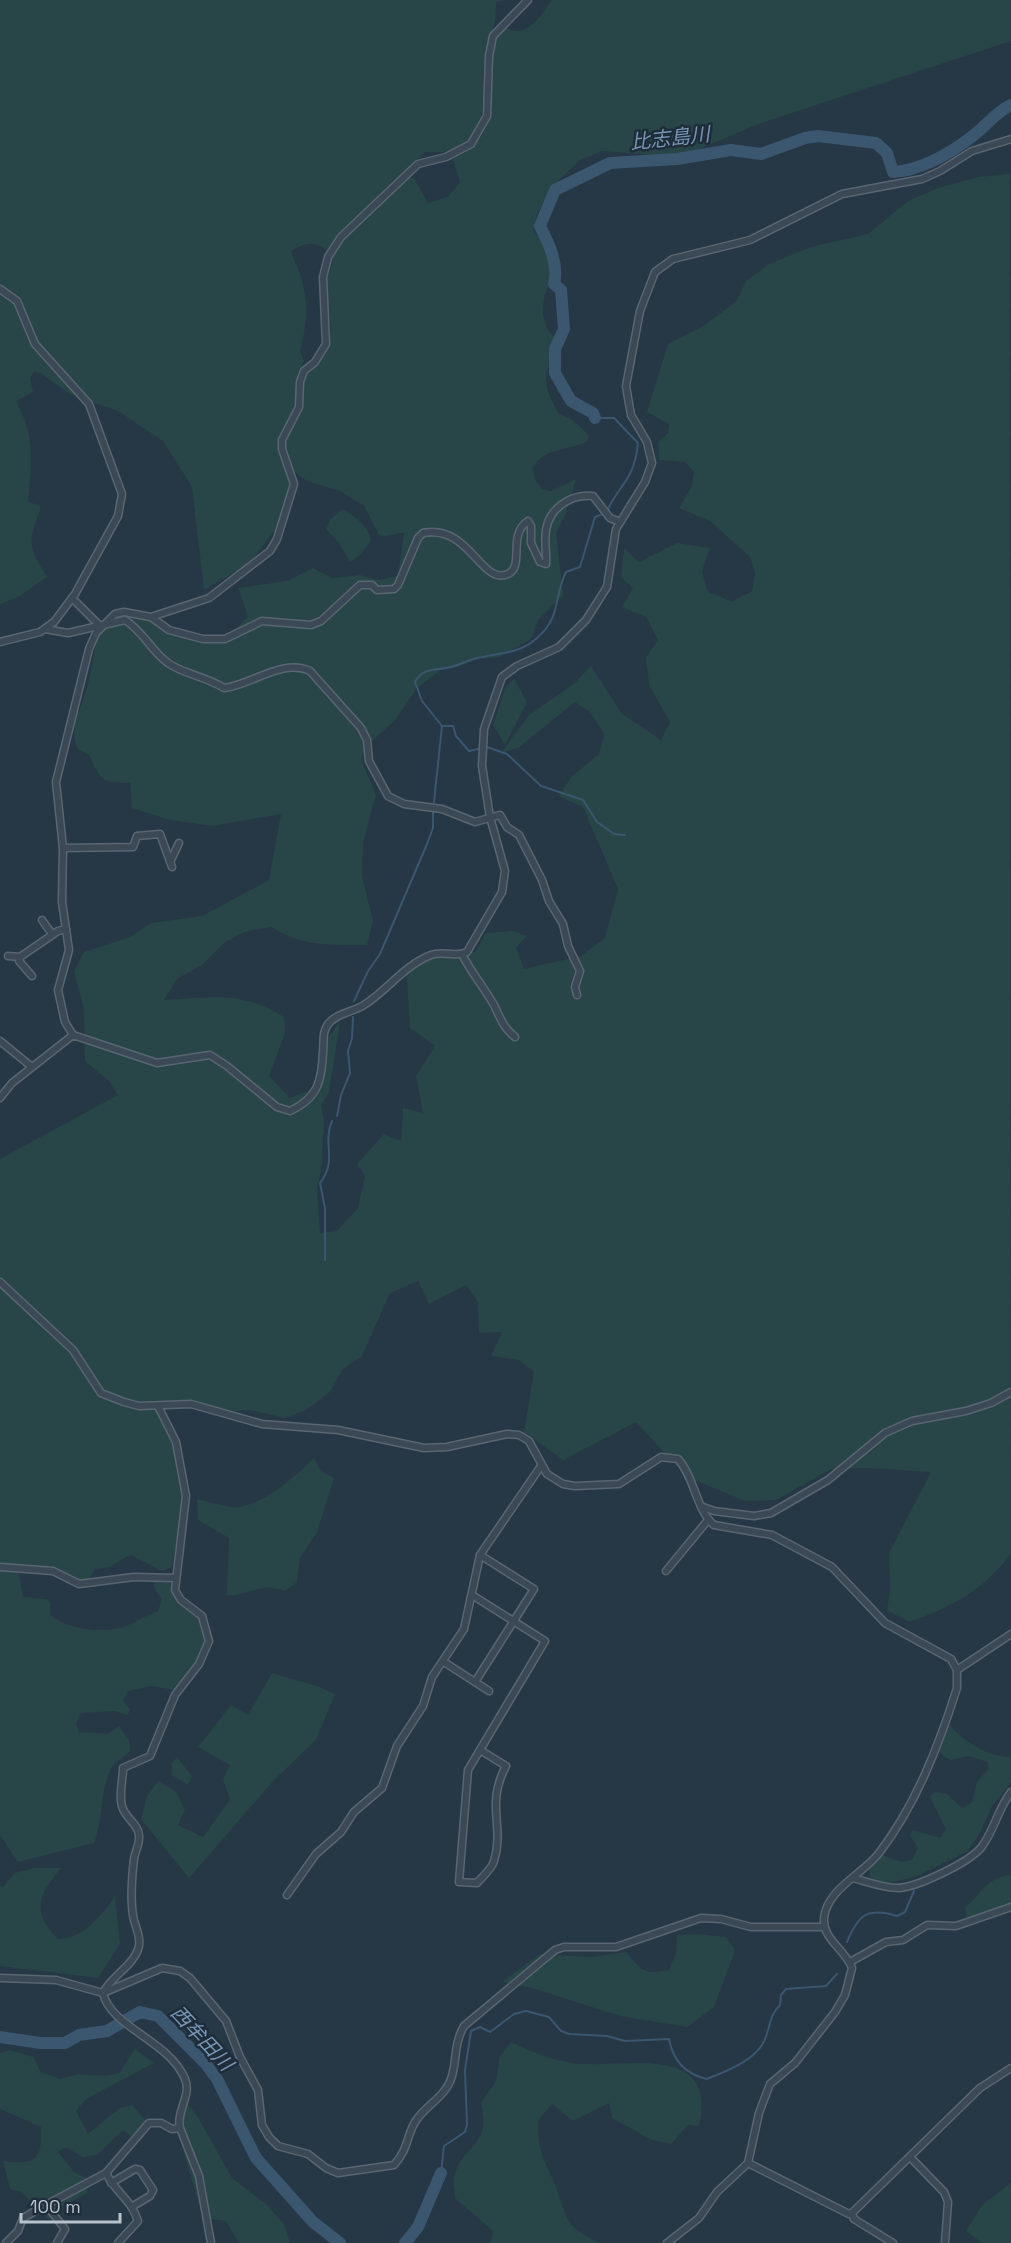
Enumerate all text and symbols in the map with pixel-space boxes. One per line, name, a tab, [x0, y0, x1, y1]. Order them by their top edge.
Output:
water label: 比志島川	[629, 121, 713, 155]
water label: 西牟田川	[165, 2000, 240, 2078]
scale bar	[21, 2186, 120, 2224]
text: 100 m	[30, 2195, 81, 2218]

